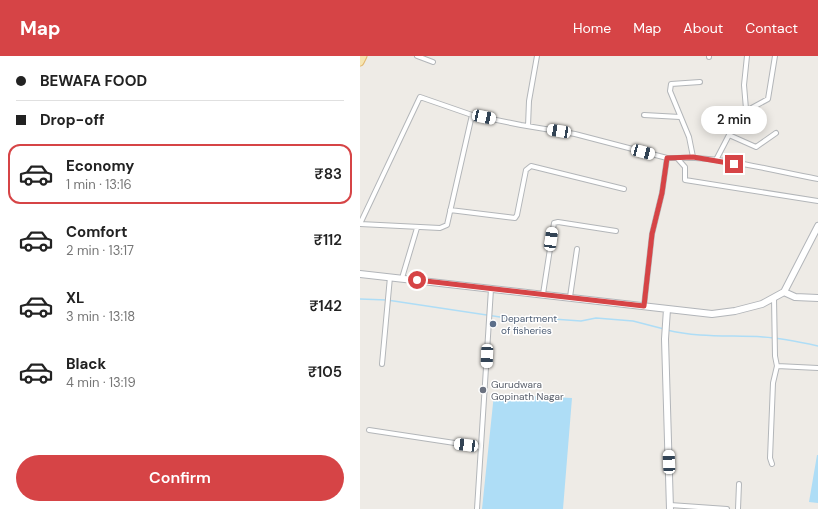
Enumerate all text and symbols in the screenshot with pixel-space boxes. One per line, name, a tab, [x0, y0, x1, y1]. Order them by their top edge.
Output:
text: Map	[20, 16, 60, 41]
text: Home	[573, 19, 611, 37]
text: Map	[633, 19, 661, 37]
text: About	[683, 19, 723, 37]
text: Contact	[745, 19, 798, 37]
text: BEWAFA FOOD	[40, 71, 147, 91]
callout: 2 min	[701, 106, 767, 134]
car	[471, 109, 497, 125]
text: Drop-off	[40, 110, 105, 130]
text: 2 min	[717, 111, 751, 128]
car	[546, 123, 572, 139]
car	[630, 143, 656, 161]
route end	[725, 155, 743, 173]
icon: car	[18, 156, 54, 192]
text: Economy	[66, 156, 134, 176]
text: ₹83	[314, 164, 342, 184]
text: 1 min · 13:16	[66, 176, 132, 193]
icon: car	[18, 222, 54, 258]
text: Comfort	[66, 222, 127, 242]
car	[543, 226, 559, 252]
text: ₹112	[314, 230, 342, 250]
text: 2 min · 13:17	[66, 242, 134, 259]
route start	[408, 271, 426, 289]
icon: car	[18, 288, 54, 324]
text: XL	[66, 288, 84, 308]
text: ₹142	[309, 296, 342, 316]
text: 3 min · 13:18	[66, 308, 135, 325]
place label: Department of fisheries	[501, 312, 557, 337]
marker: Department of fisheries	[488, 319, 498, 329]
car	[481, 344, 493, 368]
icon: car	[18, 354, 54, 390]
text: Black	[66, 354, 106, 374]
text: ₹105	[308, 362, 342, 382]
text: 4 min · 13:19	[66, 374, 136, 391]
place label: Gurudwara Gopinath Nagar	[491, 378, 564, 403]
marker: Gurudwara Gopinath Nagar	[478, 385, 488, 395]
car	[453, 438, 479, 452]
car	[663, 450, 675, 474]
button: Confirm	[16, 455, 344, 501]

